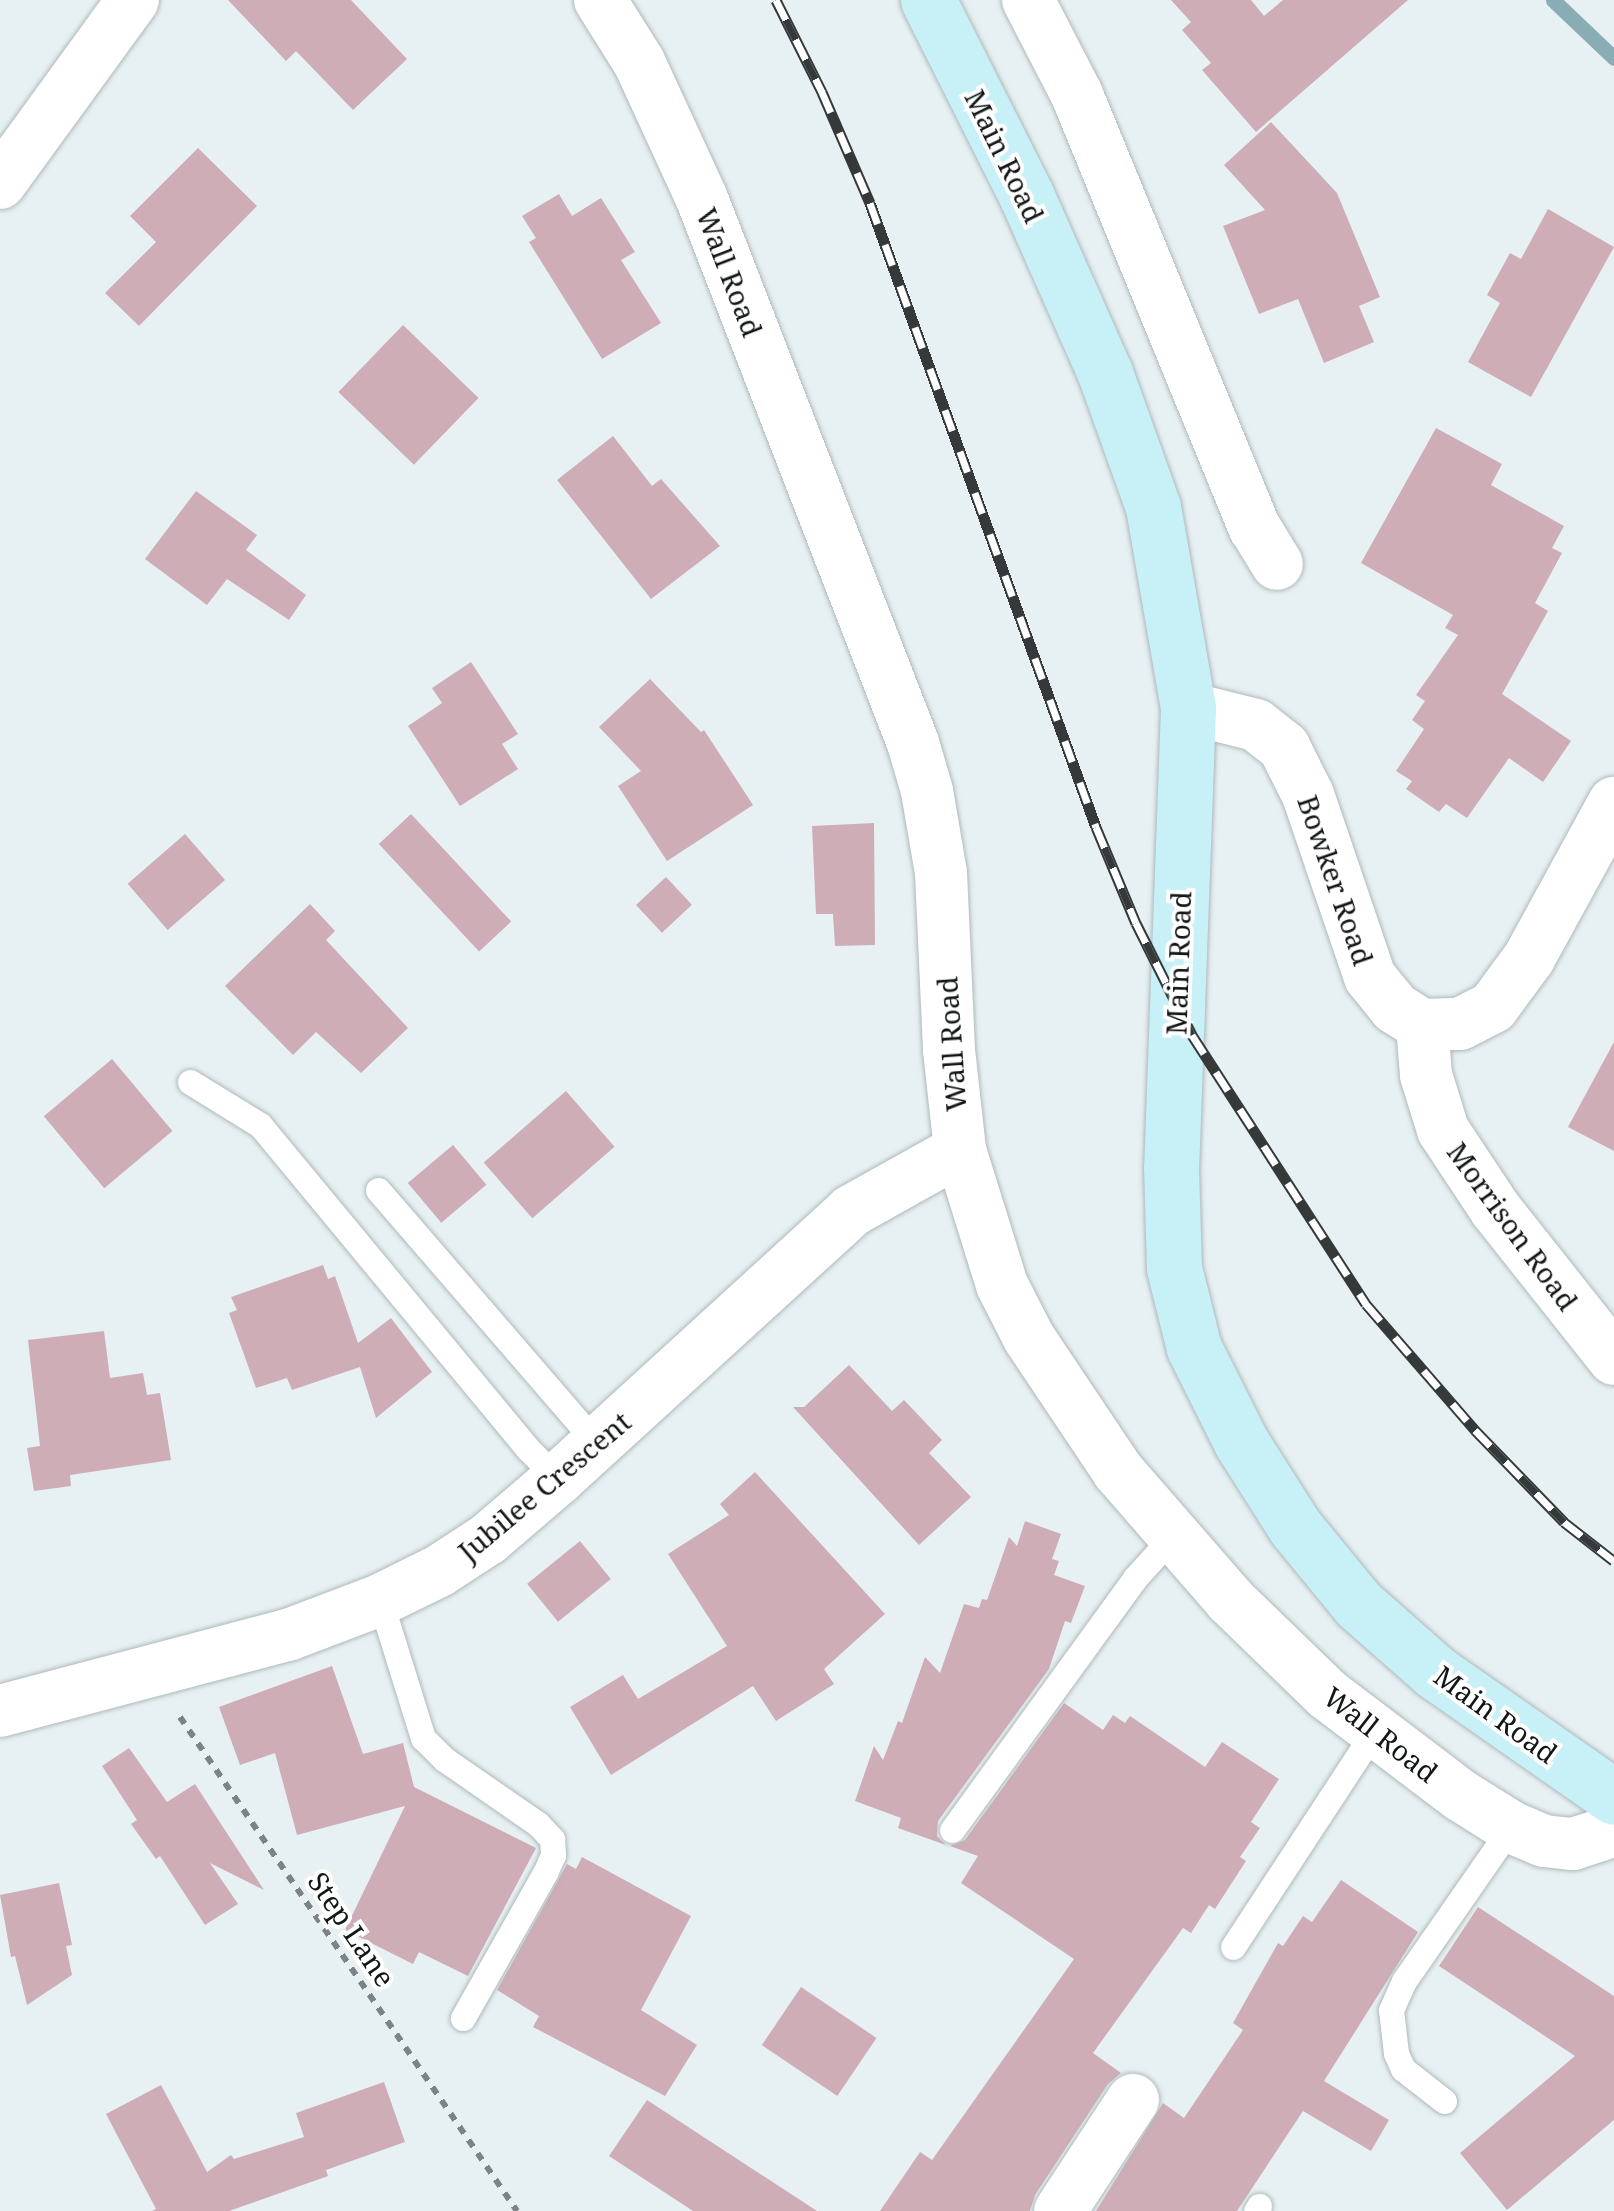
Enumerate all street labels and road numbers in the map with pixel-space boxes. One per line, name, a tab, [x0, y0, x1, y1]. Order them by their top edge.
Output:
street label: Main Road	[958, 84, 1052, 228]
street label: Wall Road	[690, 203, 770, 341]
street label: Bowker Road	[1291, 791, 1381, 969]
street label: Main Road	[1159, 891, 1197, 1035]
street label: Wall Road	[930, 975, 972, 1113]
street label: Morrison Road	[1441, 1135, 1585, 1317]
street label: Jubilee Crescent	[451, 1404, 637, 1568]
street label: Main Road	[1428, 1658, 1564, 1770]
street label: Wall Road	[1317, 1679, 1445, 1789]
street label: Step Lane	[302, 1865, 402, 1993]

